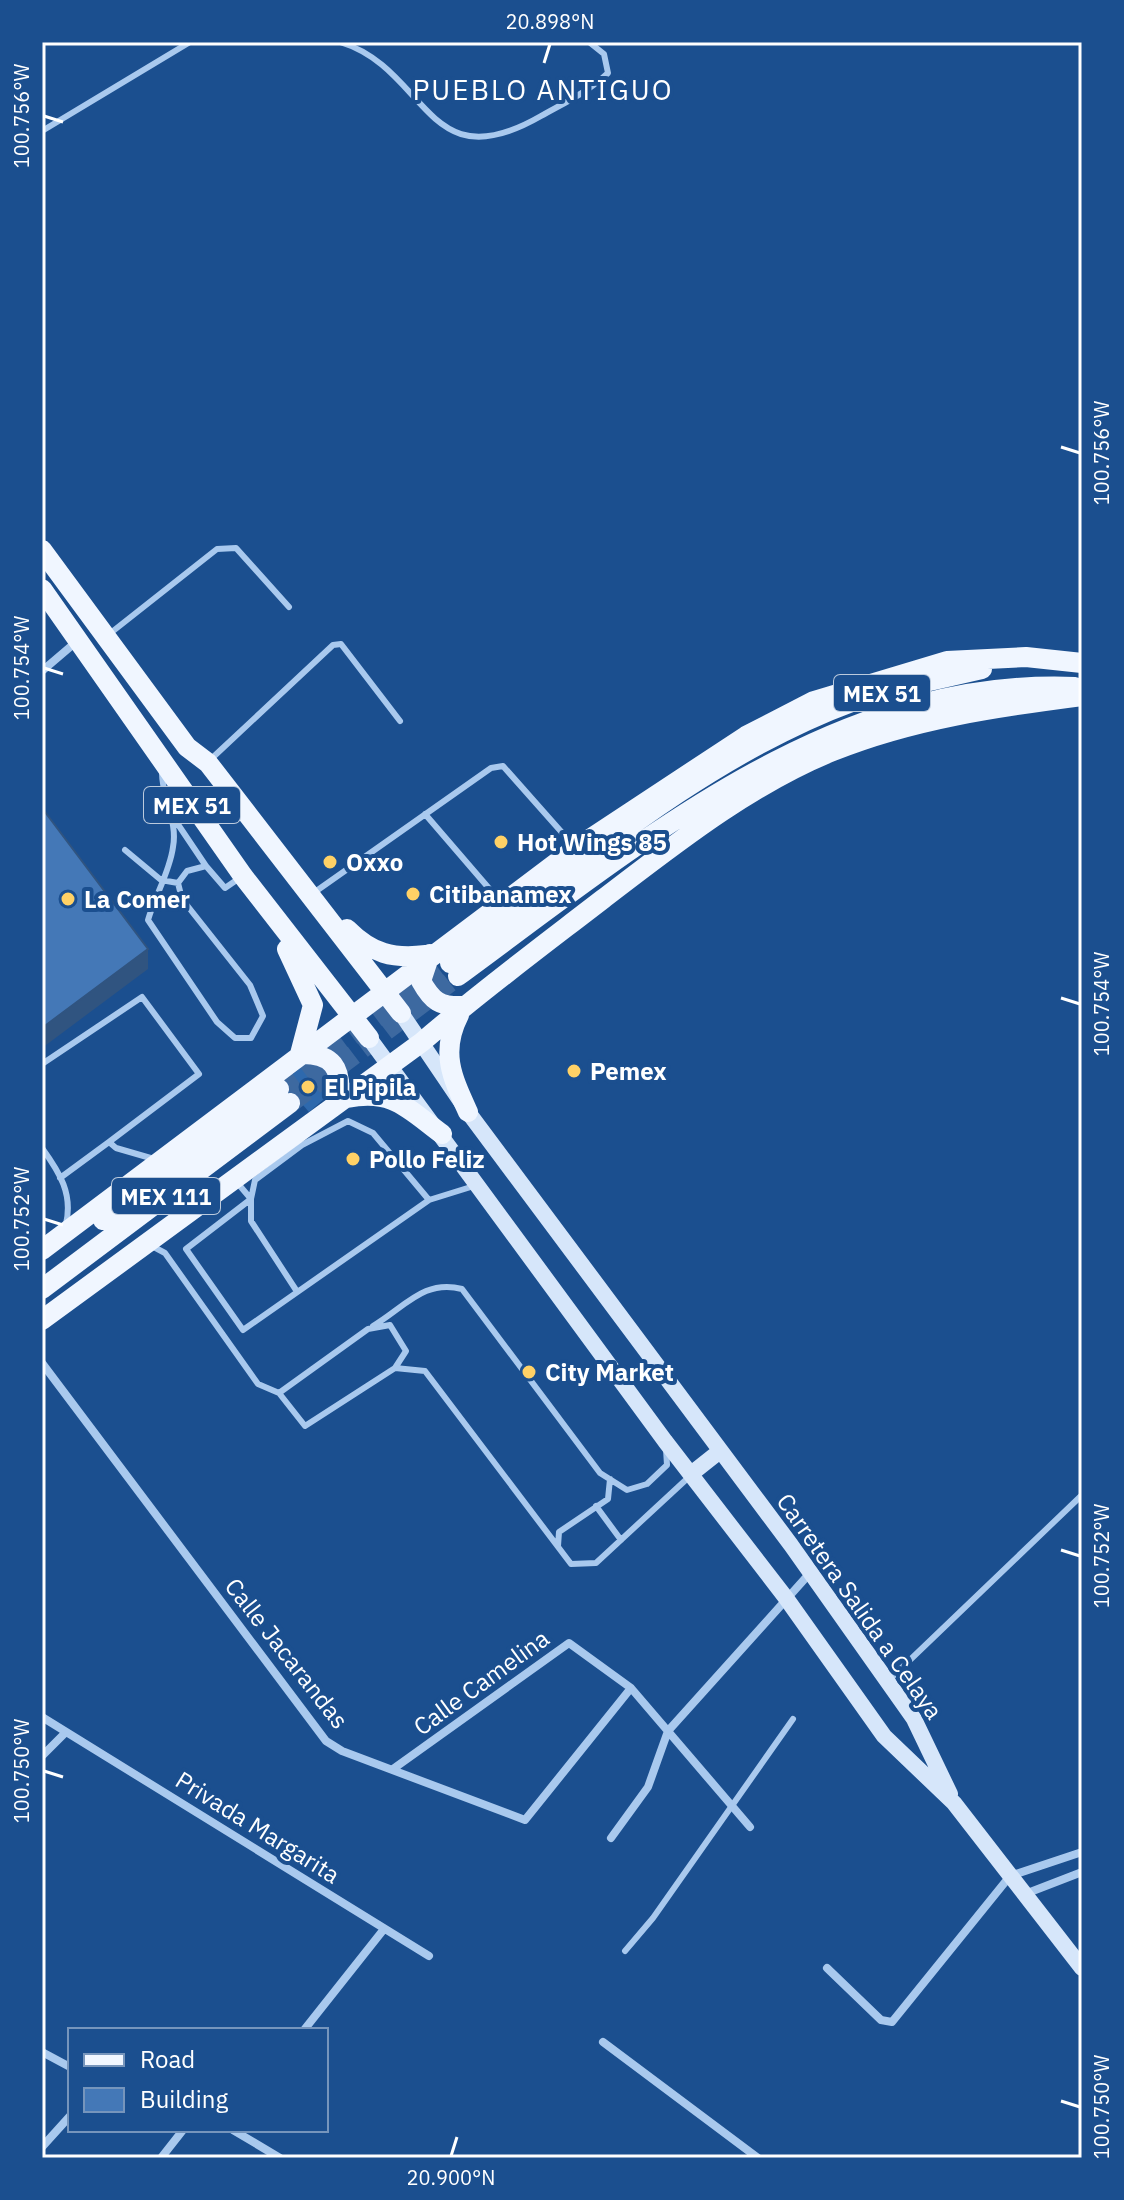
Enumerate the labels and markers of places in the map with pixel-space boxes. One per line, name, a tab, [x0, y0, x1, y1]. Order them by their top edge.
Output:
place label: Hot Wings 85	[517, 826, 667, 858]
marker: Hot Wings 85	[492, 833, 510, 851]
place label: Oxxo	[346, 846, 403, 878]
marker: Oxxo	[321, 853, 339, 871]
place label: Citibanamex	[429, 878, 572, 910]
place label: La Comer	[84, 883, 190, 915]
marker: Citibanamex	[404, 885, 422, 903]
marker: La Comer	[59, 890, 77, 908]
place label: Pemex	[590, 1055, 667, 1087]
marker: Pemex	[565, 1062, 583, 1080]
place label: El Pipila	[324, 1071, 417, 1103]
marker: El Pipila	[299, 1078, 317, 1096]
place label: Pollo Feliz	[369, 1143, 485, 1175]
marker: Pollo Feliz	[344, 1150, 362, 1168]
place label: City Market	[545, 1356, 674, 1388]
marker: City Market	[520, 1363, 538, 1381]

